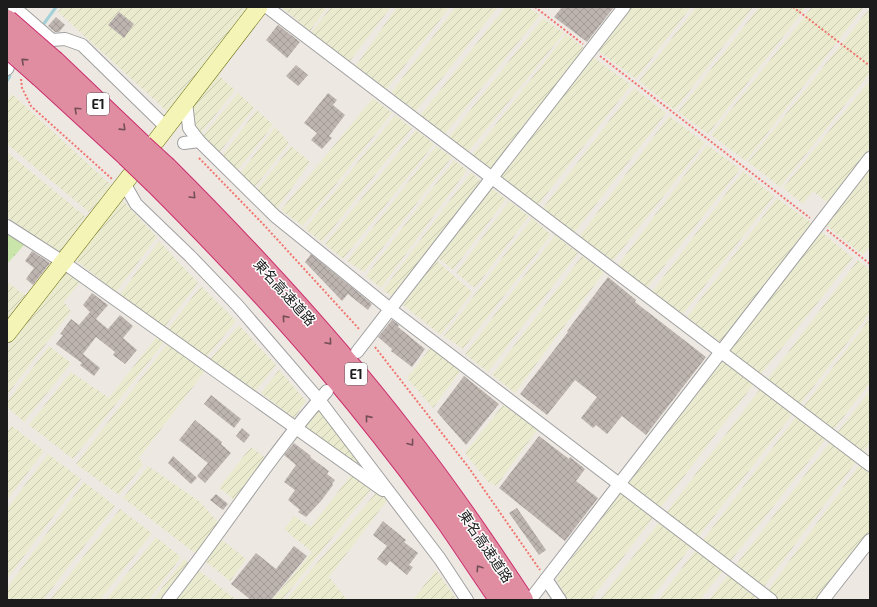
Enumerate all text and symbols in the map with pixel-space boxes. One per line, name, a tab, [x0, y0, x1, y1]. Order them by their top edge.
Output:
one-way arrow	[21, 58, 29, 66]
road number: E1	[87, 93, 109, 115]
one-way arrow	[74, 107, 82, 114]
one-way arrow	[118, 123, 126, 130]
one-way arrow	[188, 191, 196, 199]
street label: 東名高速道路	[251, 255, 319, 329]
one-way arrow	[282, 316, 289, 323]
one-way arrow	[325, 337, 332, 345]
road number: E1	[345, 363, 367, 385]
one-way arrow	[366, 416, 373, 423]
one-way arrow	[406, 439, 414, 446]
street label: 東名高速道路	[455, 506, 517, 586]
one-way arrow	[477, 565, 484, 572]

